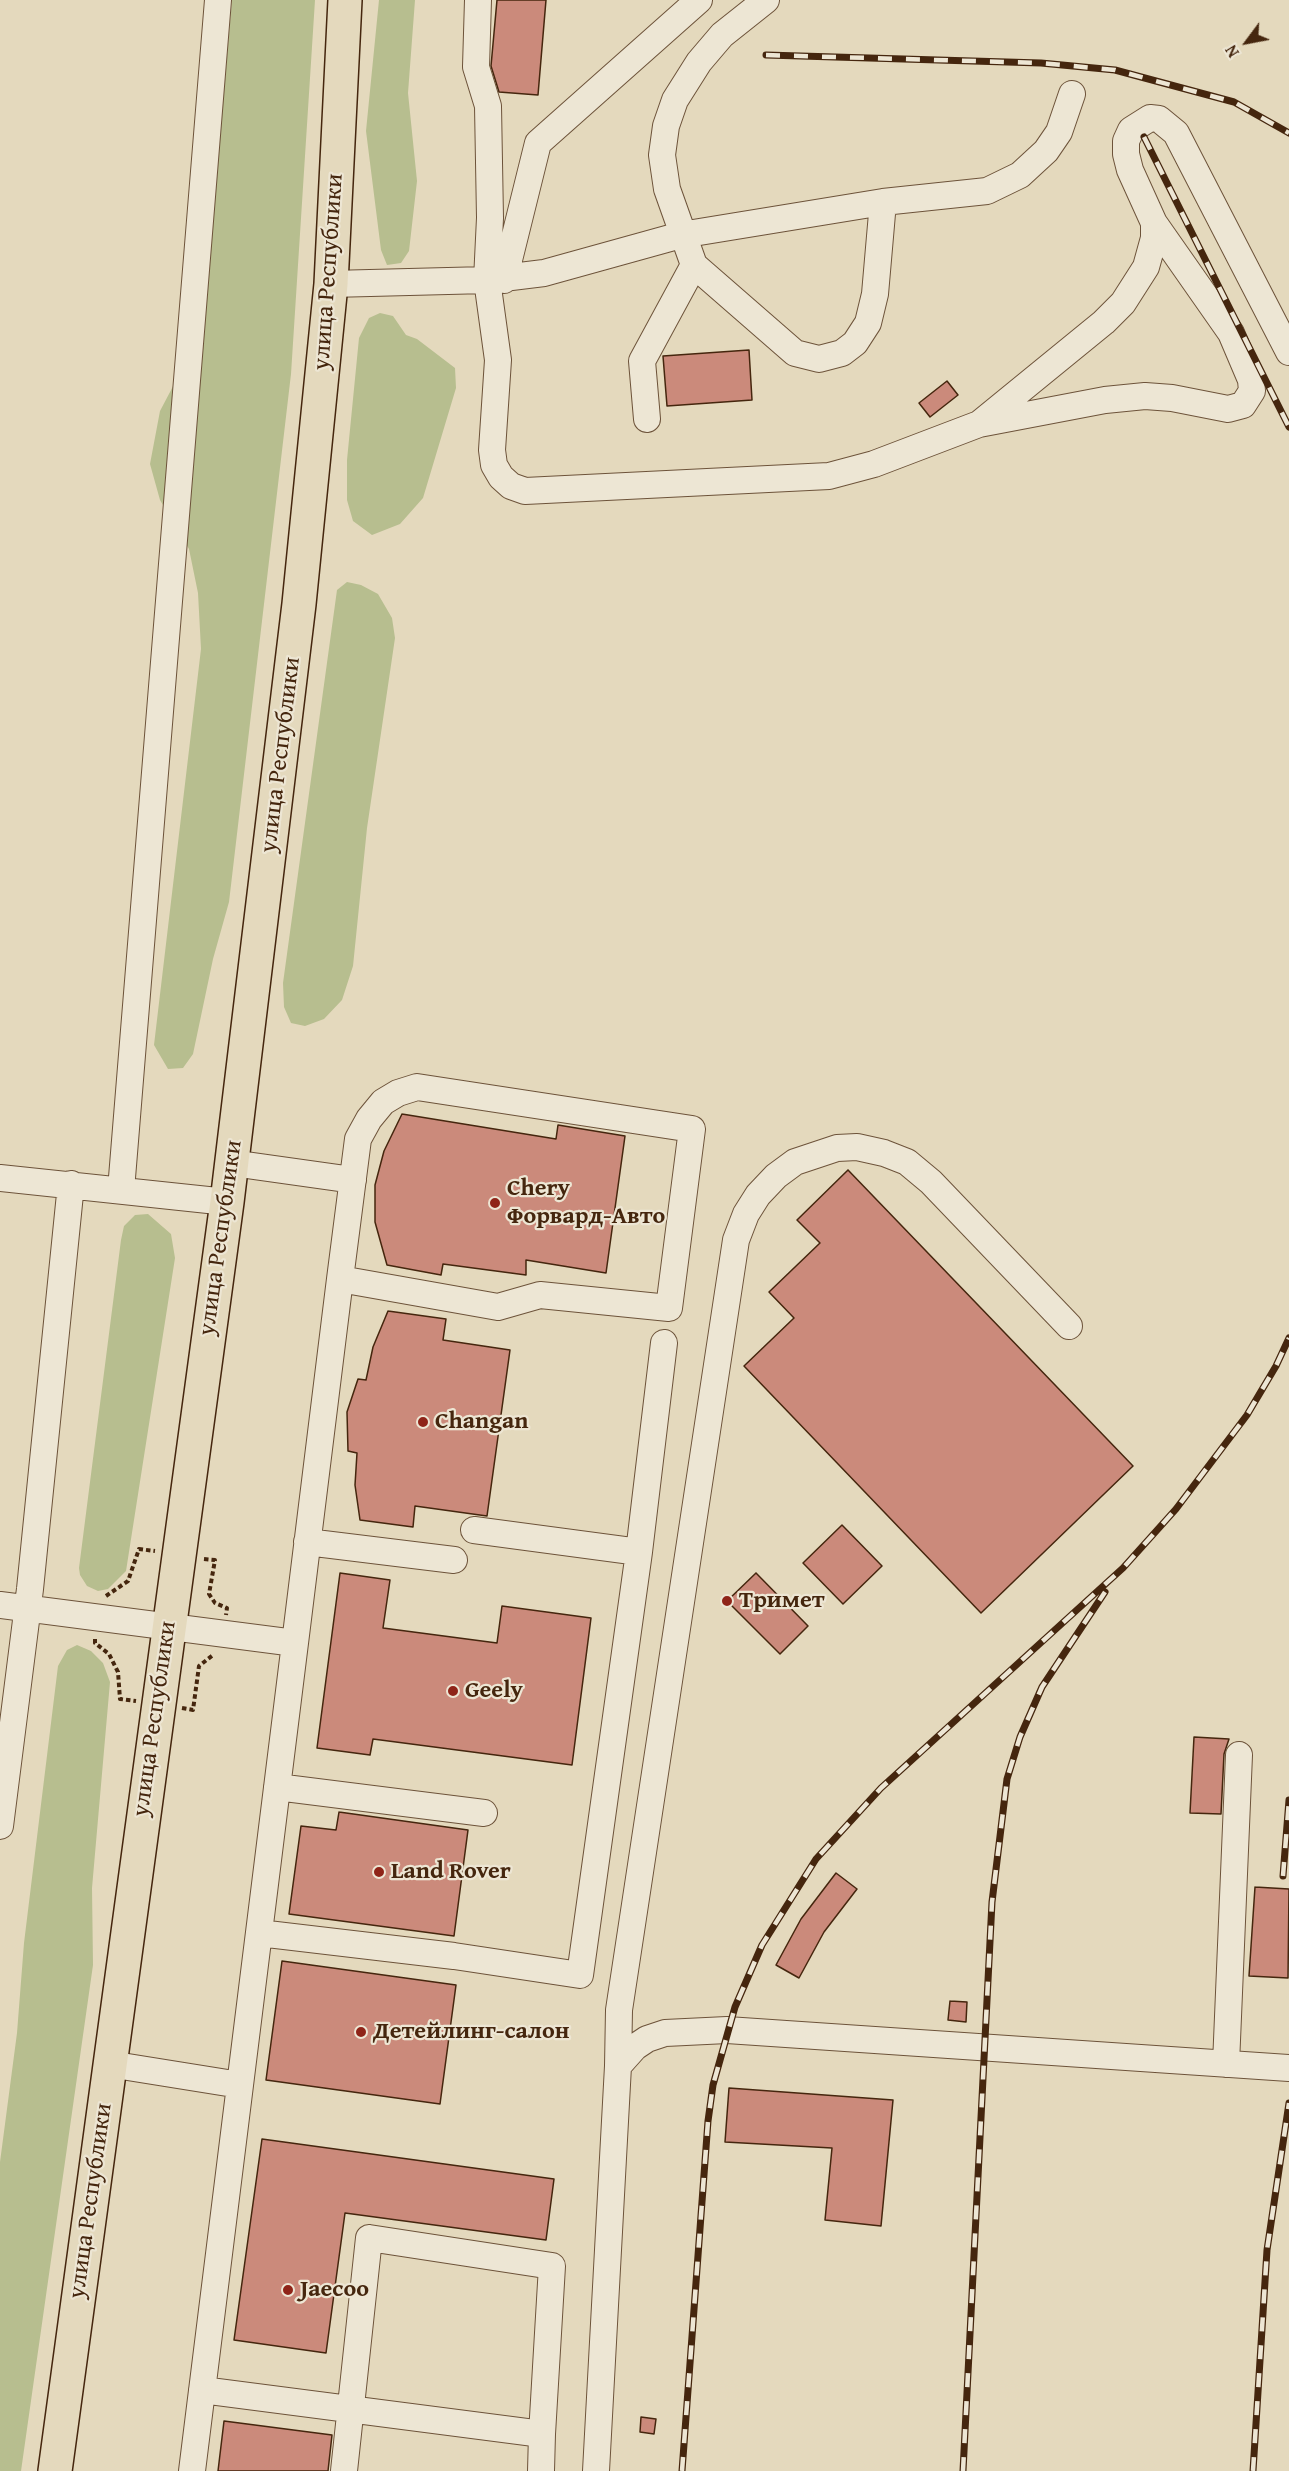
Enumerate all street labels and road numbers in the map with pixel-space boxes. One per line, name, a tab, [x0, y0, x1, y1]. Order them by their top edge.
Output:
street label: улица Республики	[308, 173, 350, 371]
street label: улица Республики	[255, 655, 307, 855]
street label: улица Республики	[193, 1138, 249, 1338]
street label: улица Республики	[127, 1619, 183, 1819]
street label: улица Республики	[63, 2101, 119, 2301]

